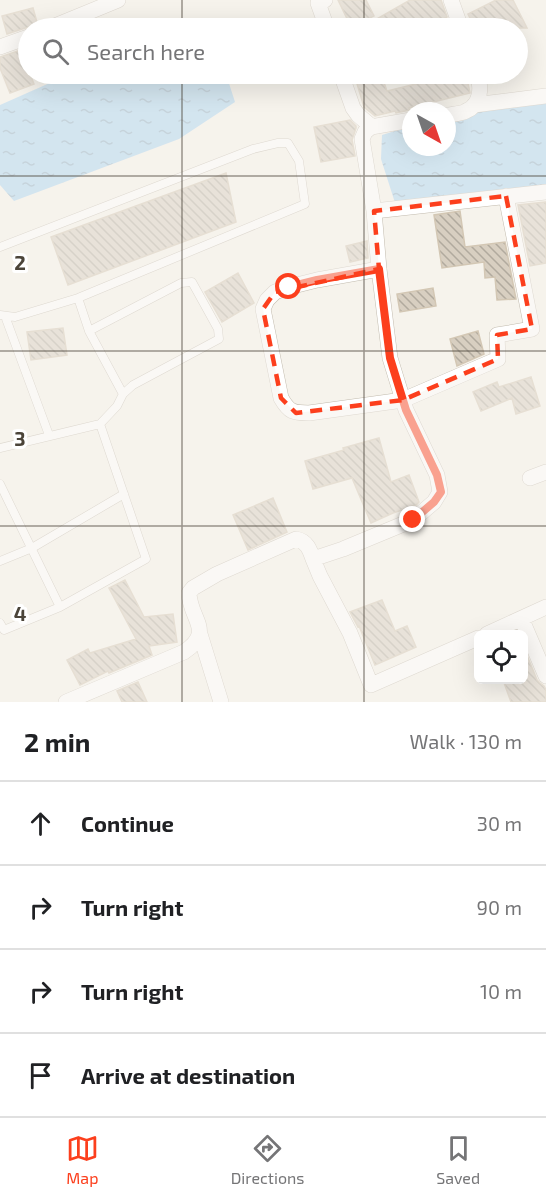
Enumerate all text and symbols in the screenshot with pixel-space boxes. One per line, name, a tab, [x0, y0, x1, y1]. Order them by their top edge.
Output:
search box	[18, 18, 528, 84]
icon: search	[39, 35, 72, 68]
text: Search here	[87, 38, 205, 64]
north arrow	[402, 102, 456, 156]
text: 2	[14, 250, 26, 274]
route start	[275, 273, 301, 299]
text: 3	[14, 426, 26, 450]
route end	[399, 506, 425, 532]
text: 4	[14, 601, 27, 625]
map controls	[474, 630, 528, 684]
button: locate	[474, 630, 528, 684]
text: 2 min	[24, 726, 90, 757]
text: Walk · 130 m	[410, 729, 522, 753]
icon: ahead	[24, 807, 57, 840]
text: Continue	[81, 810, 174, 836]
text: 30 m	[477, 811, 522, 835]
icon: right	[24, 891, 57, 924]
text: Turn right	[81, 894, 183, 920]
text: 90 m	[477, 895, 522, 919]
icon: right	[24, 975, 57, 1008]
text: Turn right	[81, 978, 183, 1004]
text: 10 m	[480, 979, 522, 1003]
icon: arrive	[24, 1059, 57, 1092]
text: Arrive at destination	[81, 1062, 295, 1088]
tab: Map	[66, 1132, 99, 1187]
tab: Directions	[231, 1132, 304, 1187]
tab: Saved	[436, 1132, 480, 1187]

